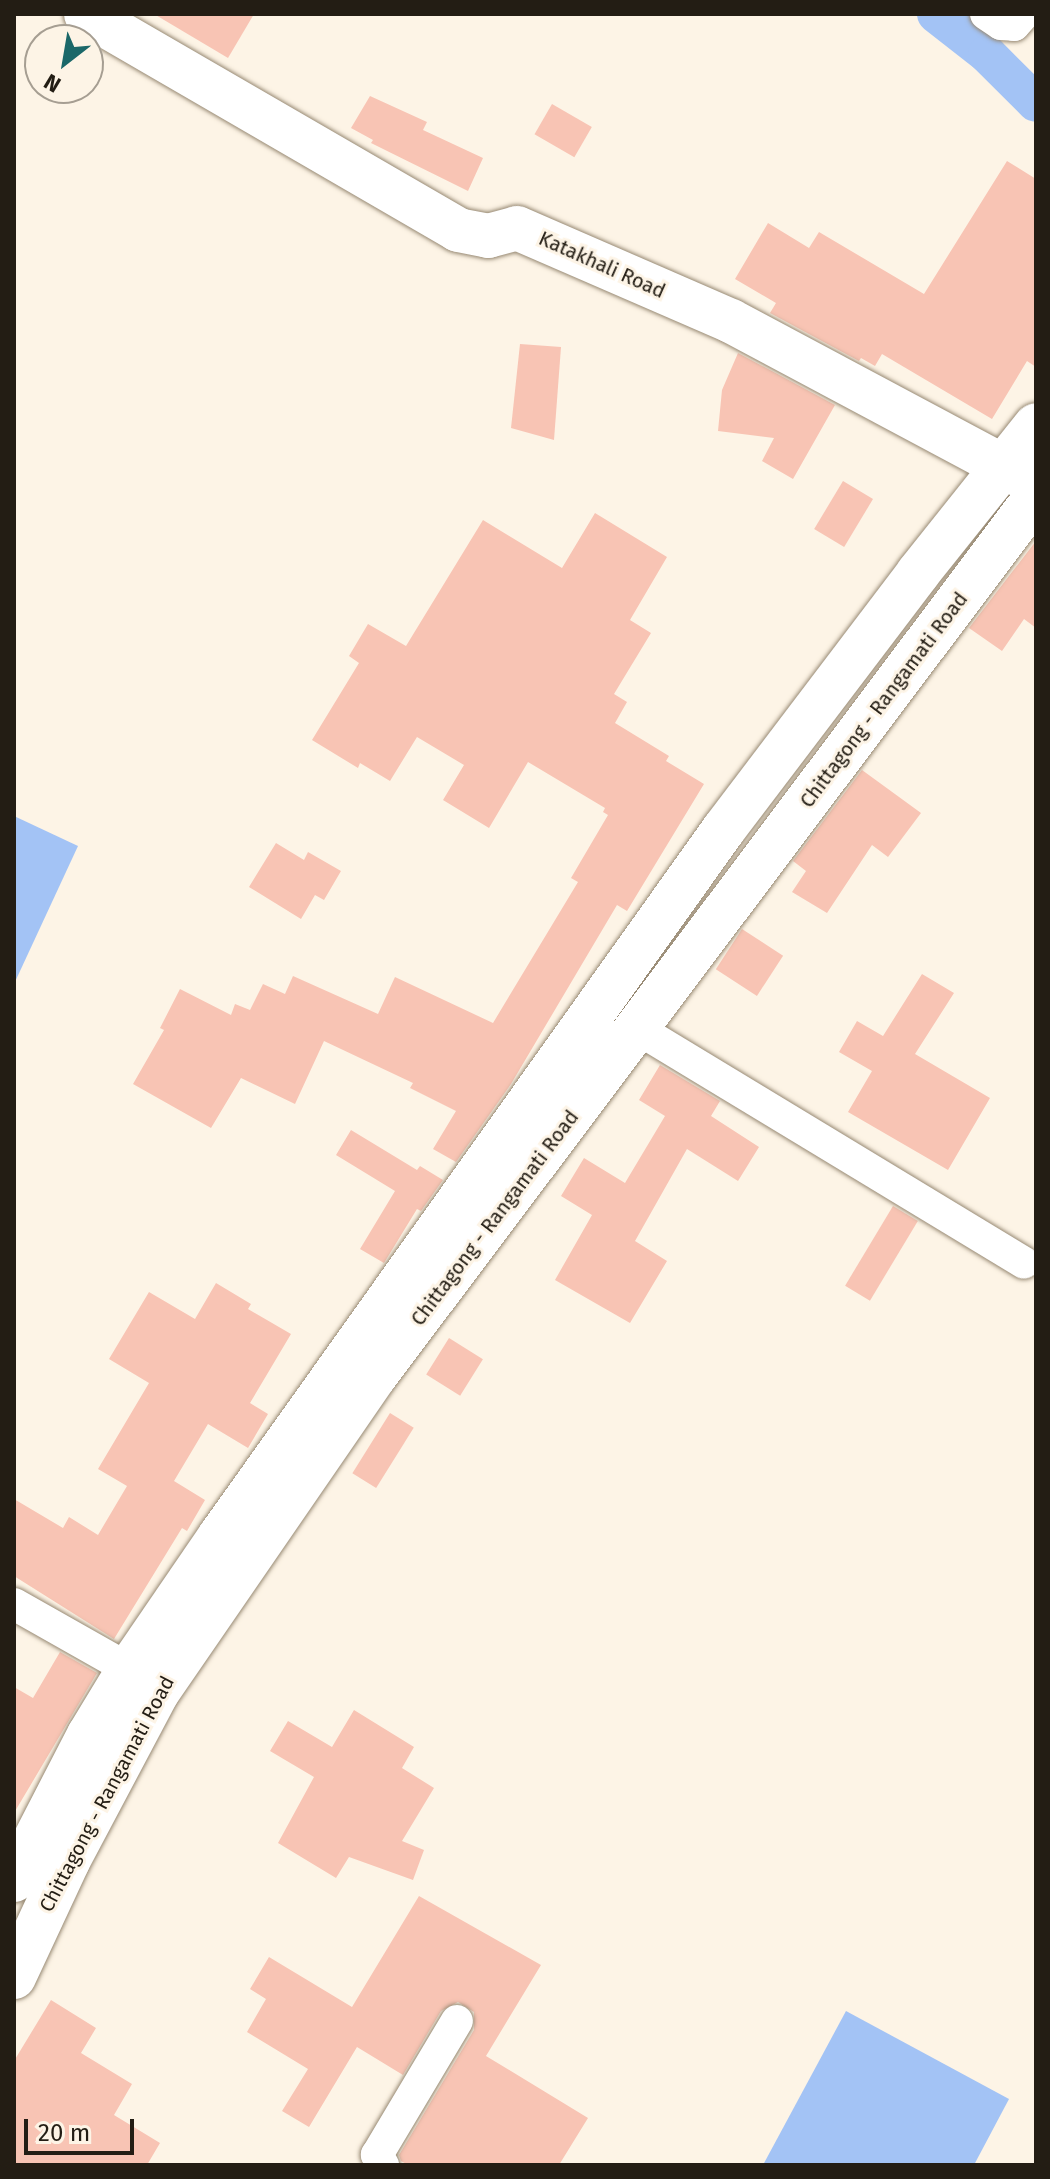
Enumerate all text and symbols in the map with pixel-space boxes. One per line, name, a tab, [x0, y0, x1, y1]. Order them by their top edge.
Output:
north arrow	[24, 24, 104, 104]
text: N	[39, 68, 66, 99]
street label: Katakhali Road	[535, 226, 669, 304]
street label: Chittagong - Rangamati Road	[795, 588, 973, 812]
street label: Chittagong - Rangamati Road	[406, 1106, 584, 1330]
street label: Chittagong - Rangamati Road	[35, 1672, 179, 1916]
scale bar	[28, 2103, 138, 2153]
text: 20 m	[38, 2119, 90, 2147]

